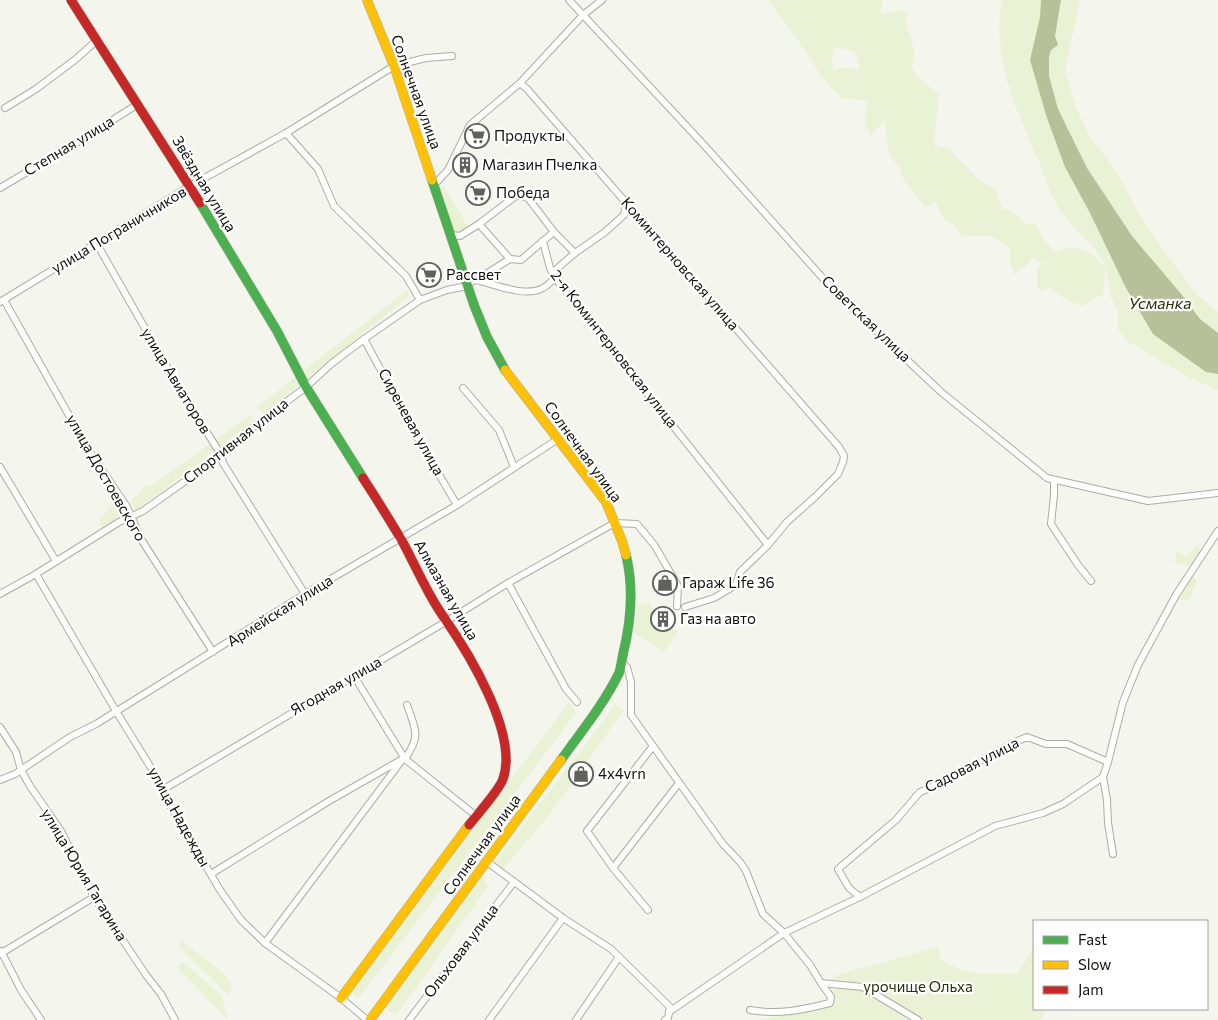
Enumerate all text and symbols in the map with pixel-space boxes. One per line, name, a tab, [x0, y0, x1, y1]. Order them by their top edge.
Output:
street label: Солнечная улица	[388, 32, 446, 151]
street label: Степная улица	[20, 111, 117, 179]
supermarket icon: Продукты	[464, 123, 490, 149]
place label: Продукты	[494, 126, 565, 144]
street label: Звёздная улица	[169, 132, 241, 235]
building icon: Магазин Пчелка	[452, 152, 478, 178]
place label: Магазин Пчелка	[482, 155, 597, 173]
supermarket icon: Победа	[465, 180, 491, 206]
street label: улица Пограничников	[48, 182, 189, 277]
place label: Победа	[496, 183, 550, 201]
street label: Коминтерновская улица	[618, 193, 743, 334]
supermarket icon: Рассвет	[416, 262, 442, 288]
place label: Рассвет	[446, 265, 501, 283]
street label: 2-я Коминтерновская улица	[547, 266, 682, 431]
street label: Советская улица	[818, 271, 915, 365]
water label: Усманка	[1128, 293, 1192, 312]
street label: улица Авиаторов	[138, 324, 216, 437]
street label: Сиреневая улица	[375, 365, 449, 478]
street label: Спортивная улица	[179, 394, 291, 487]
street label: Солнечная улица	[541, 397, 626, 505]
street label: улица Достоевского	[63, 411, 151, 544]
street label: Алмазная улица	[411, 536, 483, 643]
street label: Армейская улица	[223, 570, 336, 650]
shop icon: Гараж Life 36	[652, 570, 678, 596]
place label: Гараж Life 36	[682, 573, 775, 591]
building icon: Газ на авто	[650, 606, 676, 632]
place label: Газ на авто	[680, 609, 756, 627]
street label: Ягодная улица	[287, 652, 384, 718]
street label: Садовая улица	[921, 733, 1022, 796]
shop icon: 4x4vrn	[568, 761, 594, 787]
street label: улица Надежды	[145, 764, 215, 869]
place label: 4x4vrn	[598, 764, 646, 782]
street label: Солнечная улица	[439, 790, 524, 898]
street label: улица Юрия Гагарина	[38, 805, 132, 944]
street label: Ольховая улица	[419, 900, 501, 1001]
legend	[1033, 920, 1208, 1010]
text: Fast	[1078, 930, 1107, 948]
text: Slow	[1078, 955, 1111, 973]
park label: урочище Ольха	[863, 977, 973, 995]
text: Jam	[1078, 980, 1103, 998]

